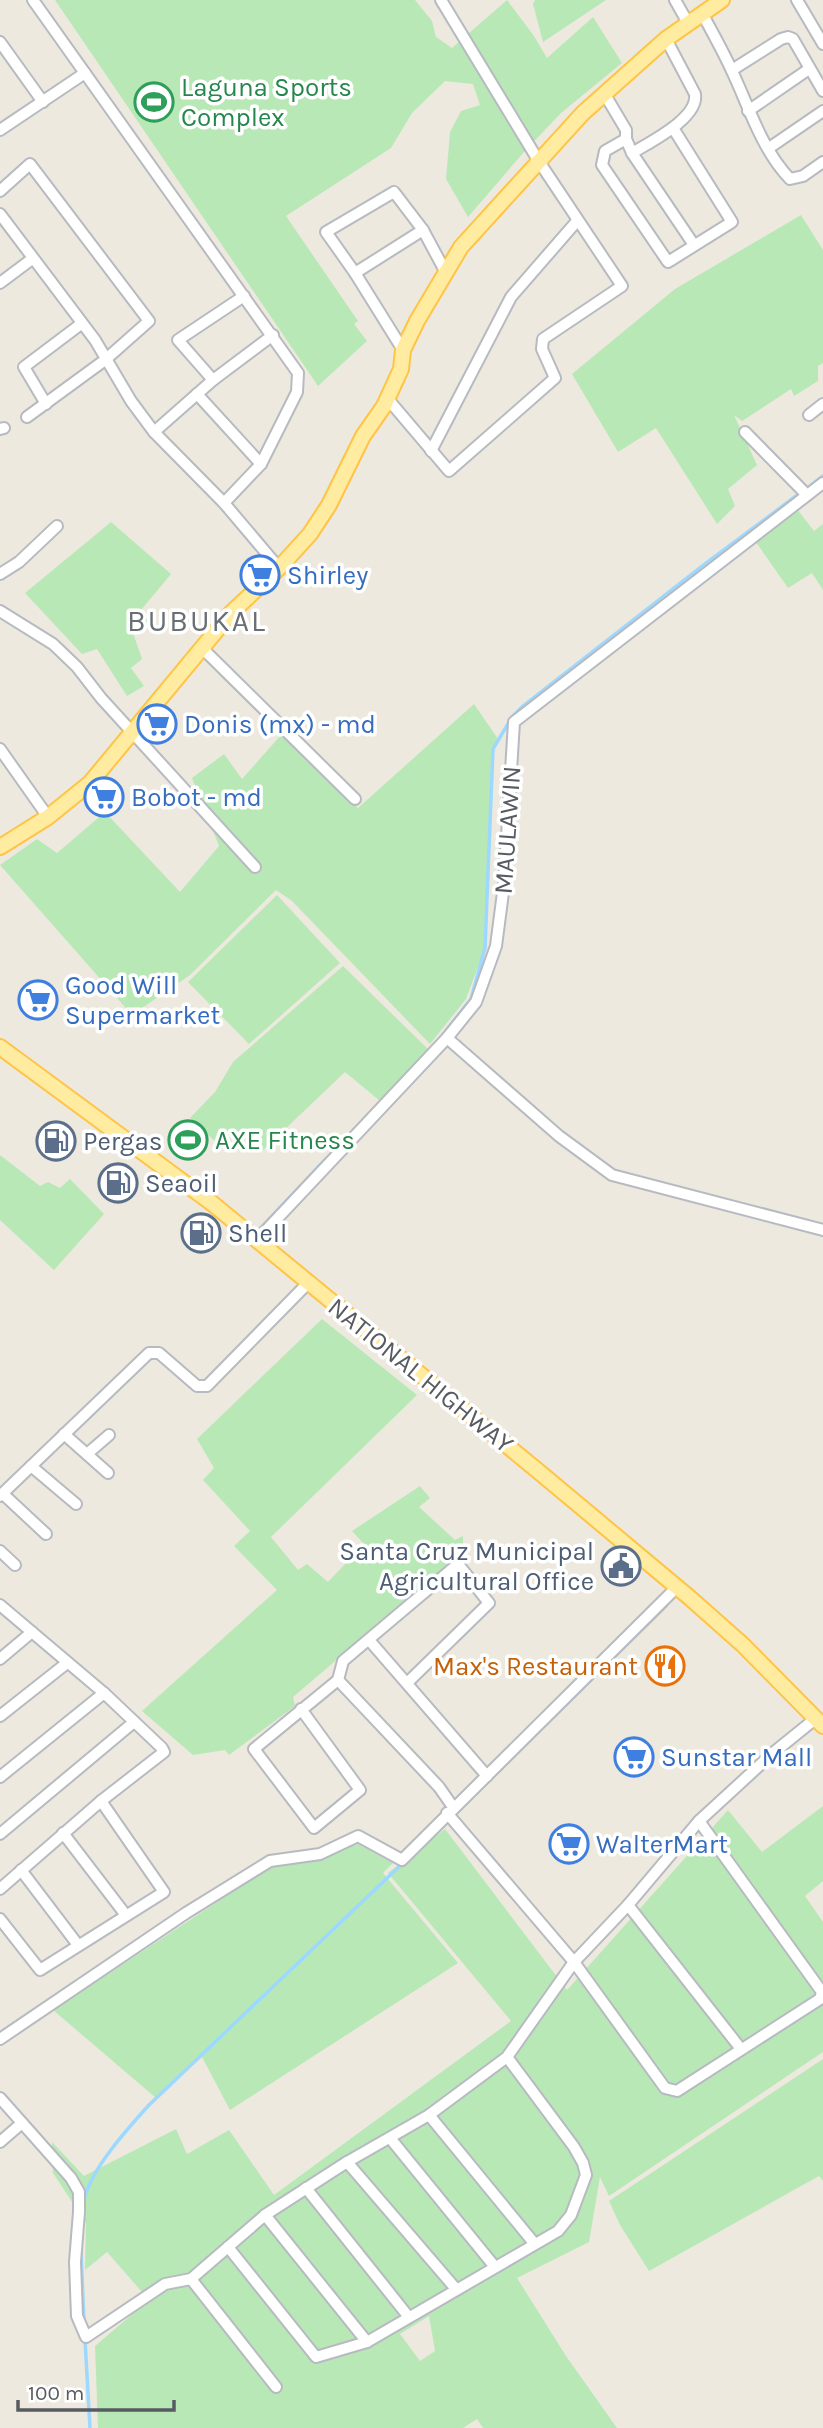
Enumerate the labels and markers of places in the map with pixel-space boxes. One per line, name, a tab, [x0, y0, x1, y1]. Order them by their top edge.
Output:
place label: Laguna Sports Complex	[181, 72, 352, 133]
sports icon: Laguna Sports Complex	[133, 81, 175, 123]
supermarket icon: Shirley	[239, 554, 281, 596]
place label: Shirley	[287, 560, 368, 591]
supermarket icon: Donis (mx) - md	[136, 703, 178, 745]
place label: Donis (mx) - md	[184, 709, 376, 740]
supermarket icon: Bobot - md	[83, 776, 125, 818]
place label: Bobot - md	[131, 782, 262, 813]
place label: Good Will Supermarket	[65, 970, 220, 1031]
supermarket icon: Good Will Supermarket	[17, 979, 59, 1021]
sports icon: AXE Fitness	[167, 1119, 209, 1161]
fuel station icon: Pergas	[35, 1120, 77, 1162]
place label: AXE Fitness	[215, 1125, 355, 1156]
place label: Pergas	[83, 1126, 162, 1157]
fuel station icon: Seaoil	[97, 1162, 139, 1204]
place label: Seaoil	[145, 1168, 218, 1199]
fuel station icon: Shell	[180, 1212, 222, 1254]
place label: Shell	[228, 1218, 287, 1249]
place label: Santa Cruz Municipal Agricultural Office	[339, 1536, 594, 1597]
public building icon: Santa Cruz Municipal Agricultural Office	[600, 1545, 642, 1587]
restaurant icon: Max's Restaurant	[644, 1645, 686, 1687]
place label: Max's Restaurant	[433, 1651, 638, 1682]
supermarket icon: Sunstar Mall	[613, 1736, 655, 1778]
place label: Sunstar Mall	[661, 1742, 812, 1773]
supermarket icon: WalterMart	[548, 1823, 590, 1865]
place label: WalterMart	[596, 1829, 728, 1860]

